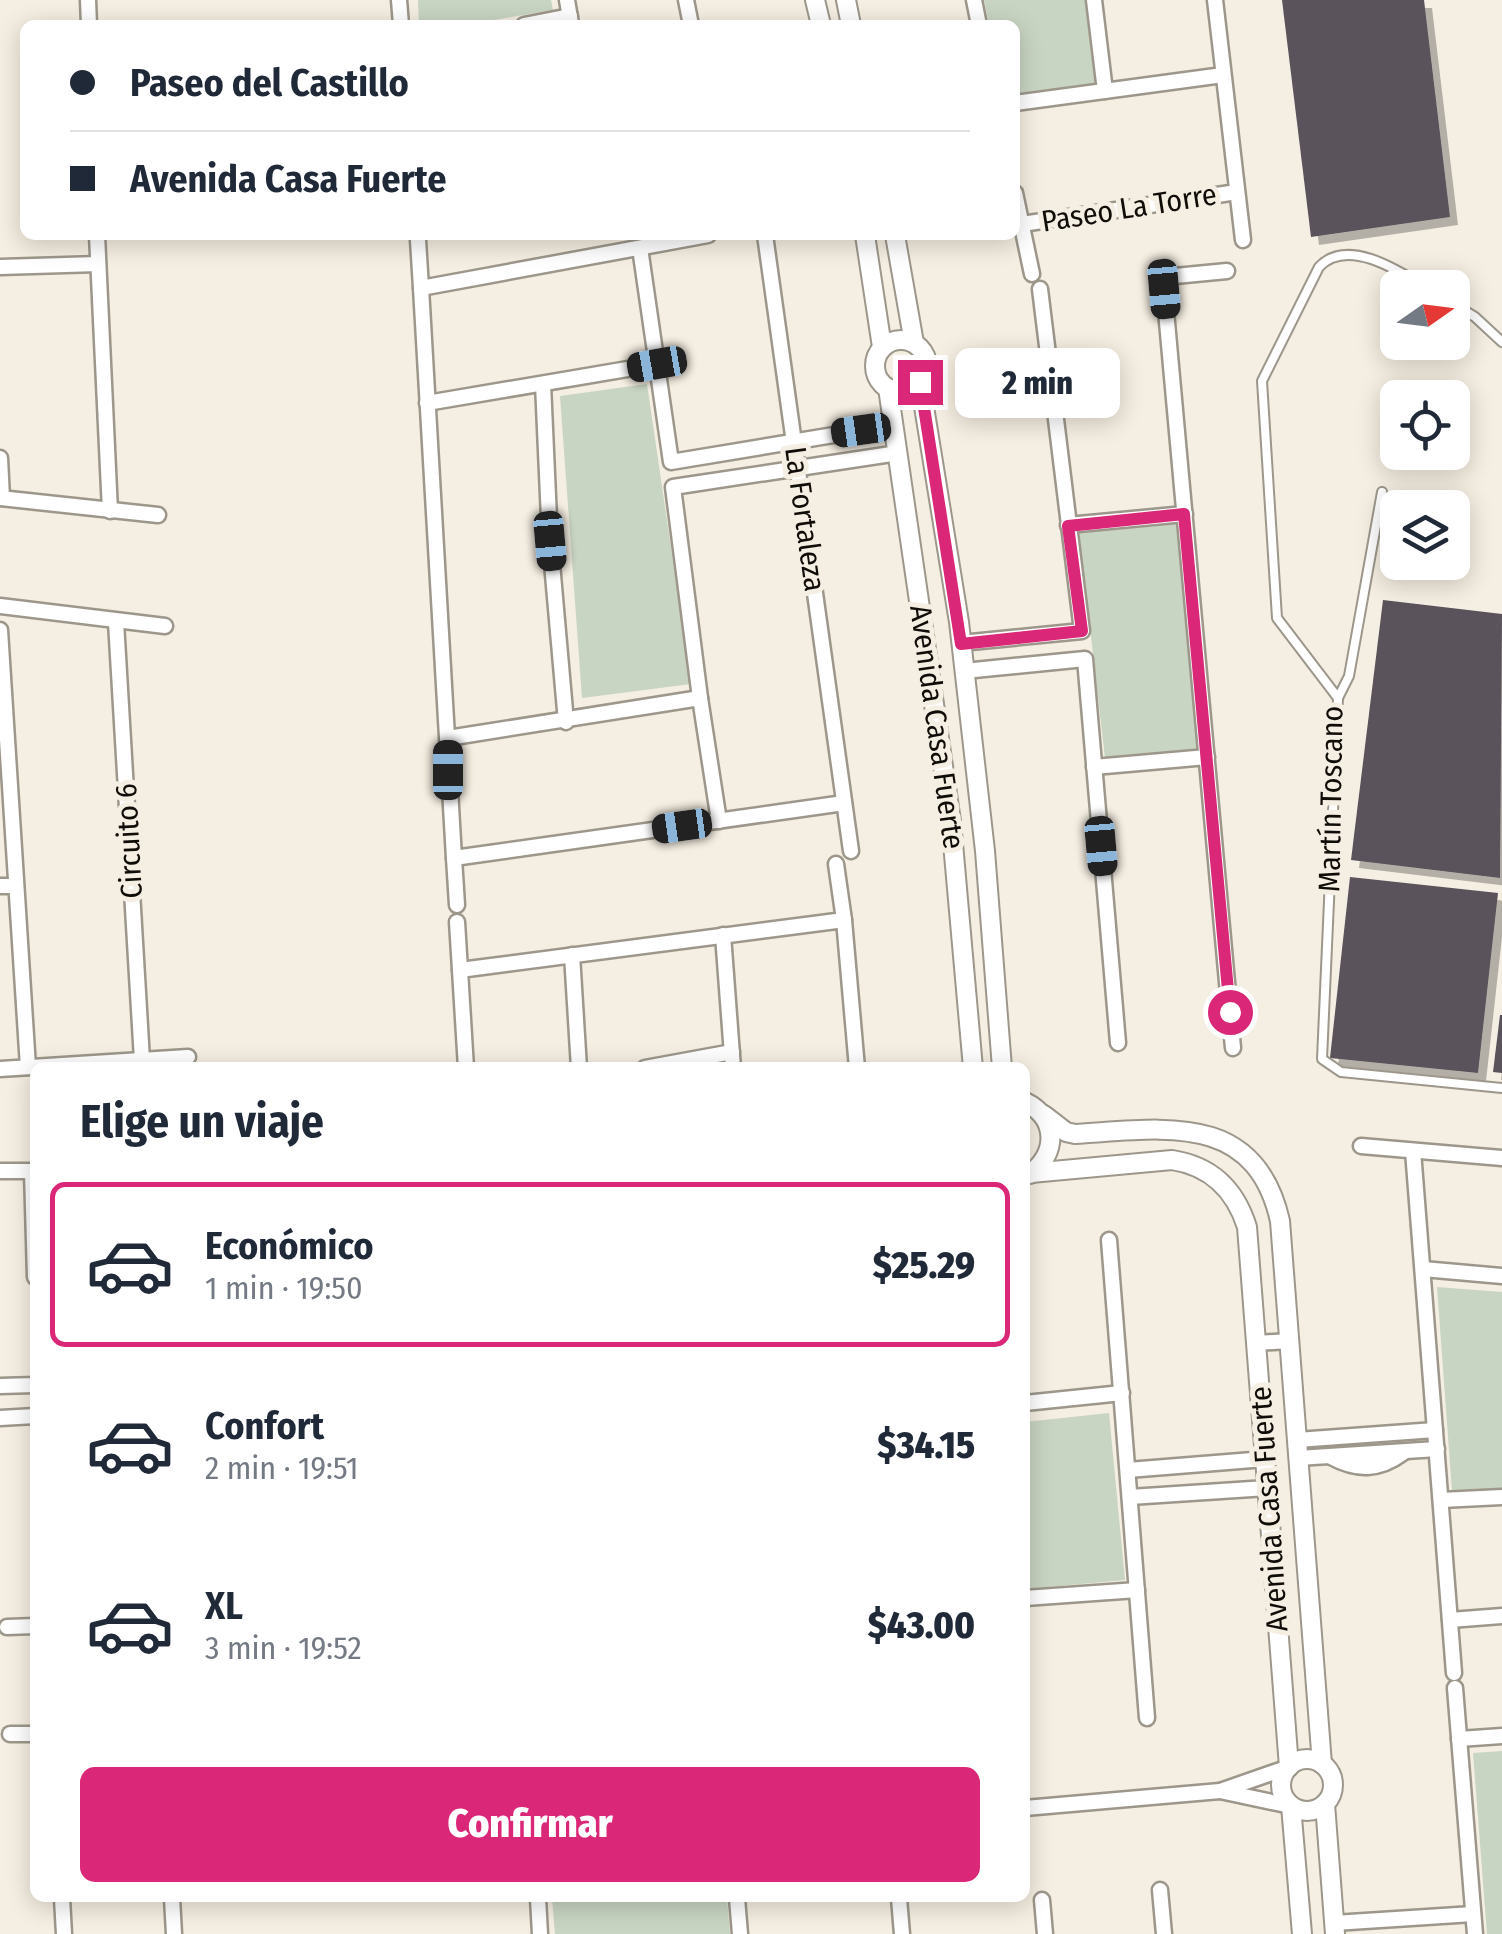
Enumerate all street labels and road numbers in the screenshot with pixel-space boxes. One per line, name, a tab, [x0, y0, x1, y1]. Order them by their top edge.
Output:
street label: Paseo La Torre	[1039, 176, 1219, 240]
street label: La Fortaleza	[777, 444, 833, 594]
street label: Avenida Casa Fuerte	[902, 603, 972, 851]
street label: Martín Toscano	[1311, 706, 1351, 892]
street label: Circuito 6	[108, 782, 150, 900]
street label: Avenida Casa Fuerte	[1242, 1385, 1296, 1633]

